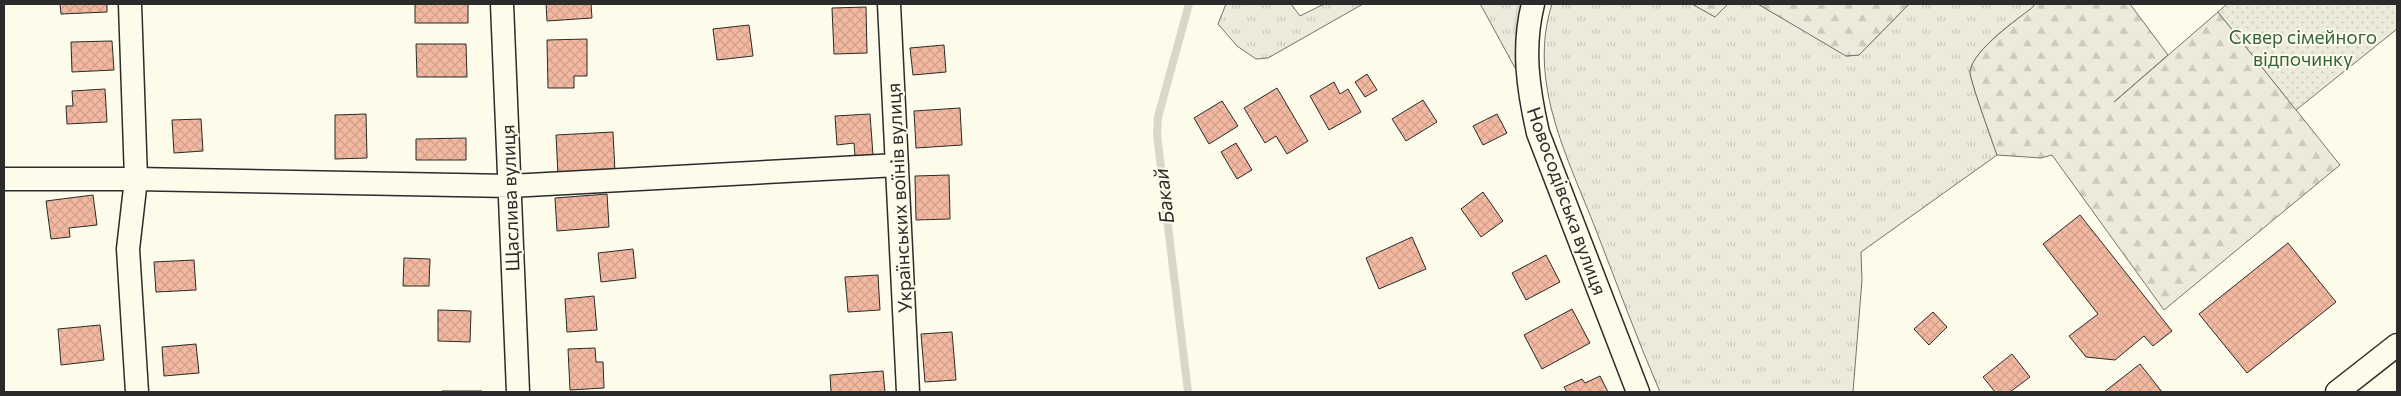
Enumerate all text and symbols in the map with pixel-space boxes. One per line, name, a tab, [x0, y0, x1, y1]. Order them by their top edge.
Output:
park label: Сквер сімейного відпочинку	[2229, 25, 2377, 70]
street label: Українських воїнів вулиця	[881, 82, 916, 314]
street label: Новосодівська вулиця	[1523, 104, 1612, 298]
street label: Щаслива вулиця	[495, 124, 524, 272]
water label: Бакай	[1148, 167, 1178, 225]

